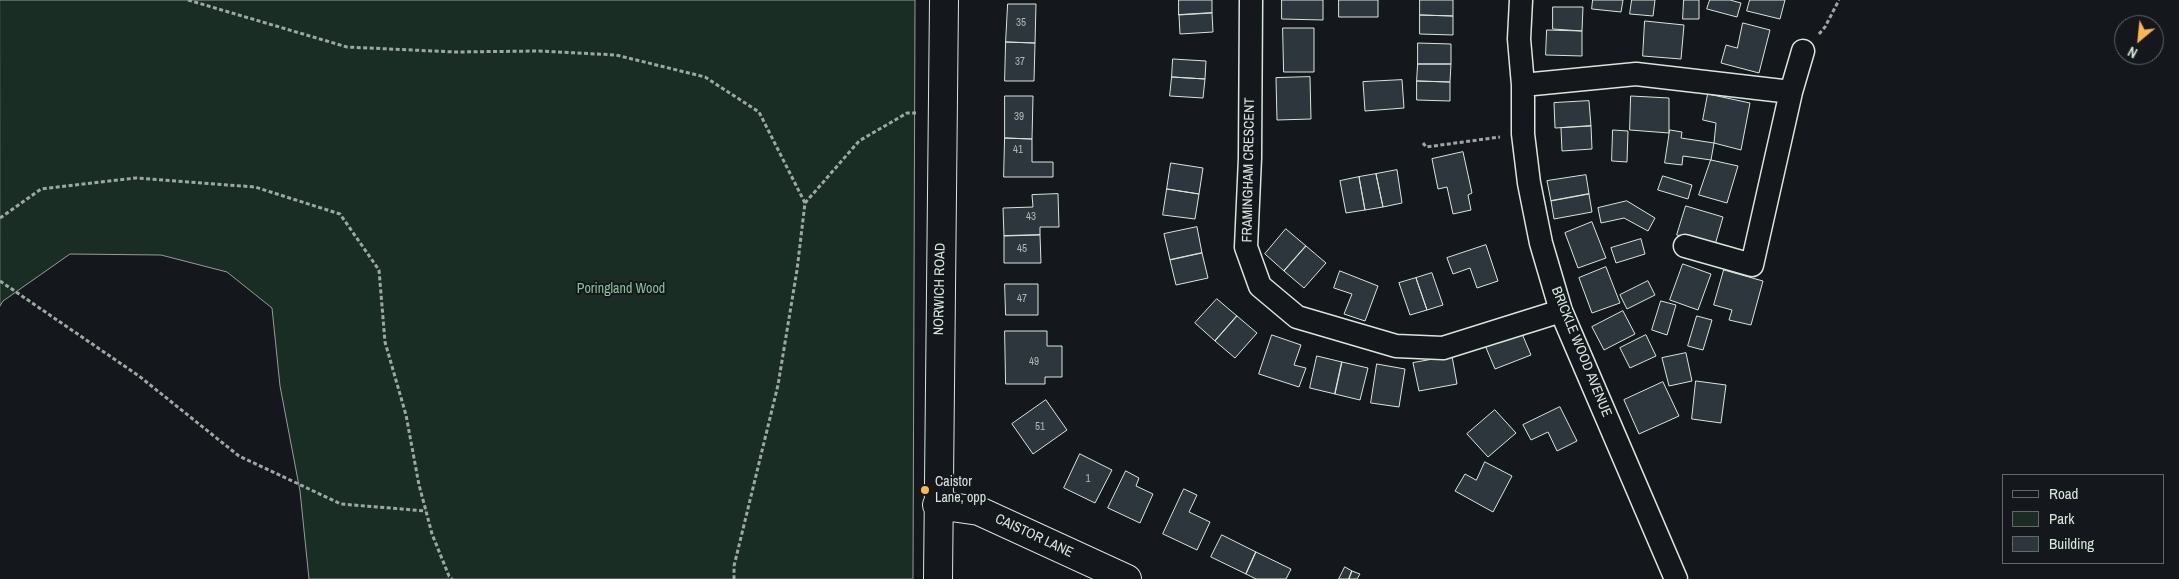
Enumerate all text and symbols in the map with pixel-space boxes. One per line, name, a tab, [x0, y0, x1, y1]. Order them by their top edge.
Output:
north arrow	[2114, 15, 2164, 65]
house number: 35	[1016, 16, 1026, 30]
text: N	[2125, 42, 2140, 62]
house number: 37	[1015, 55, 1025, 69]
street label: FRAMINGHAM CRESCENT	[1239, 97, 1259, 243]
house number: 39	[1014, 110, 1024, 124]
house number: 41	[1013, 143, 1023, 157]
house number: 43	[1026, 210, 1036, 224]
house number: 45	[1017, 242, 1027, 256]
street label: NORWICH ROAD	[931, 243, 949, 335]
park label: Poringland Wood	[577, 281, 665, 297]
street label: BRICKLE WOOD AVENUE	[1547, 284, 1615, 420]
house number: 47	[1017, 292, 1027, 306]
house number: 49	[1029, 355, 1039, 369]
house number: 51	[1035, 420, 1045, 434]
house number: 1	[1085, 472, 1091, 486]
place label: Caistor Lane, opp	[935, 474, 986, 507]
legend	[2002, 474, 2164, 564]
text: Road	[2049, 483, 2078, 504]
marker: Caistor Lane, opp	[919, 484, 931, 496]
text: Park	[2049, 508, 2074, 529]
street label: CAISTOR LANE	[992, 511, 1076, 561]
text: Building	[2049, 533, 2094, 554]

